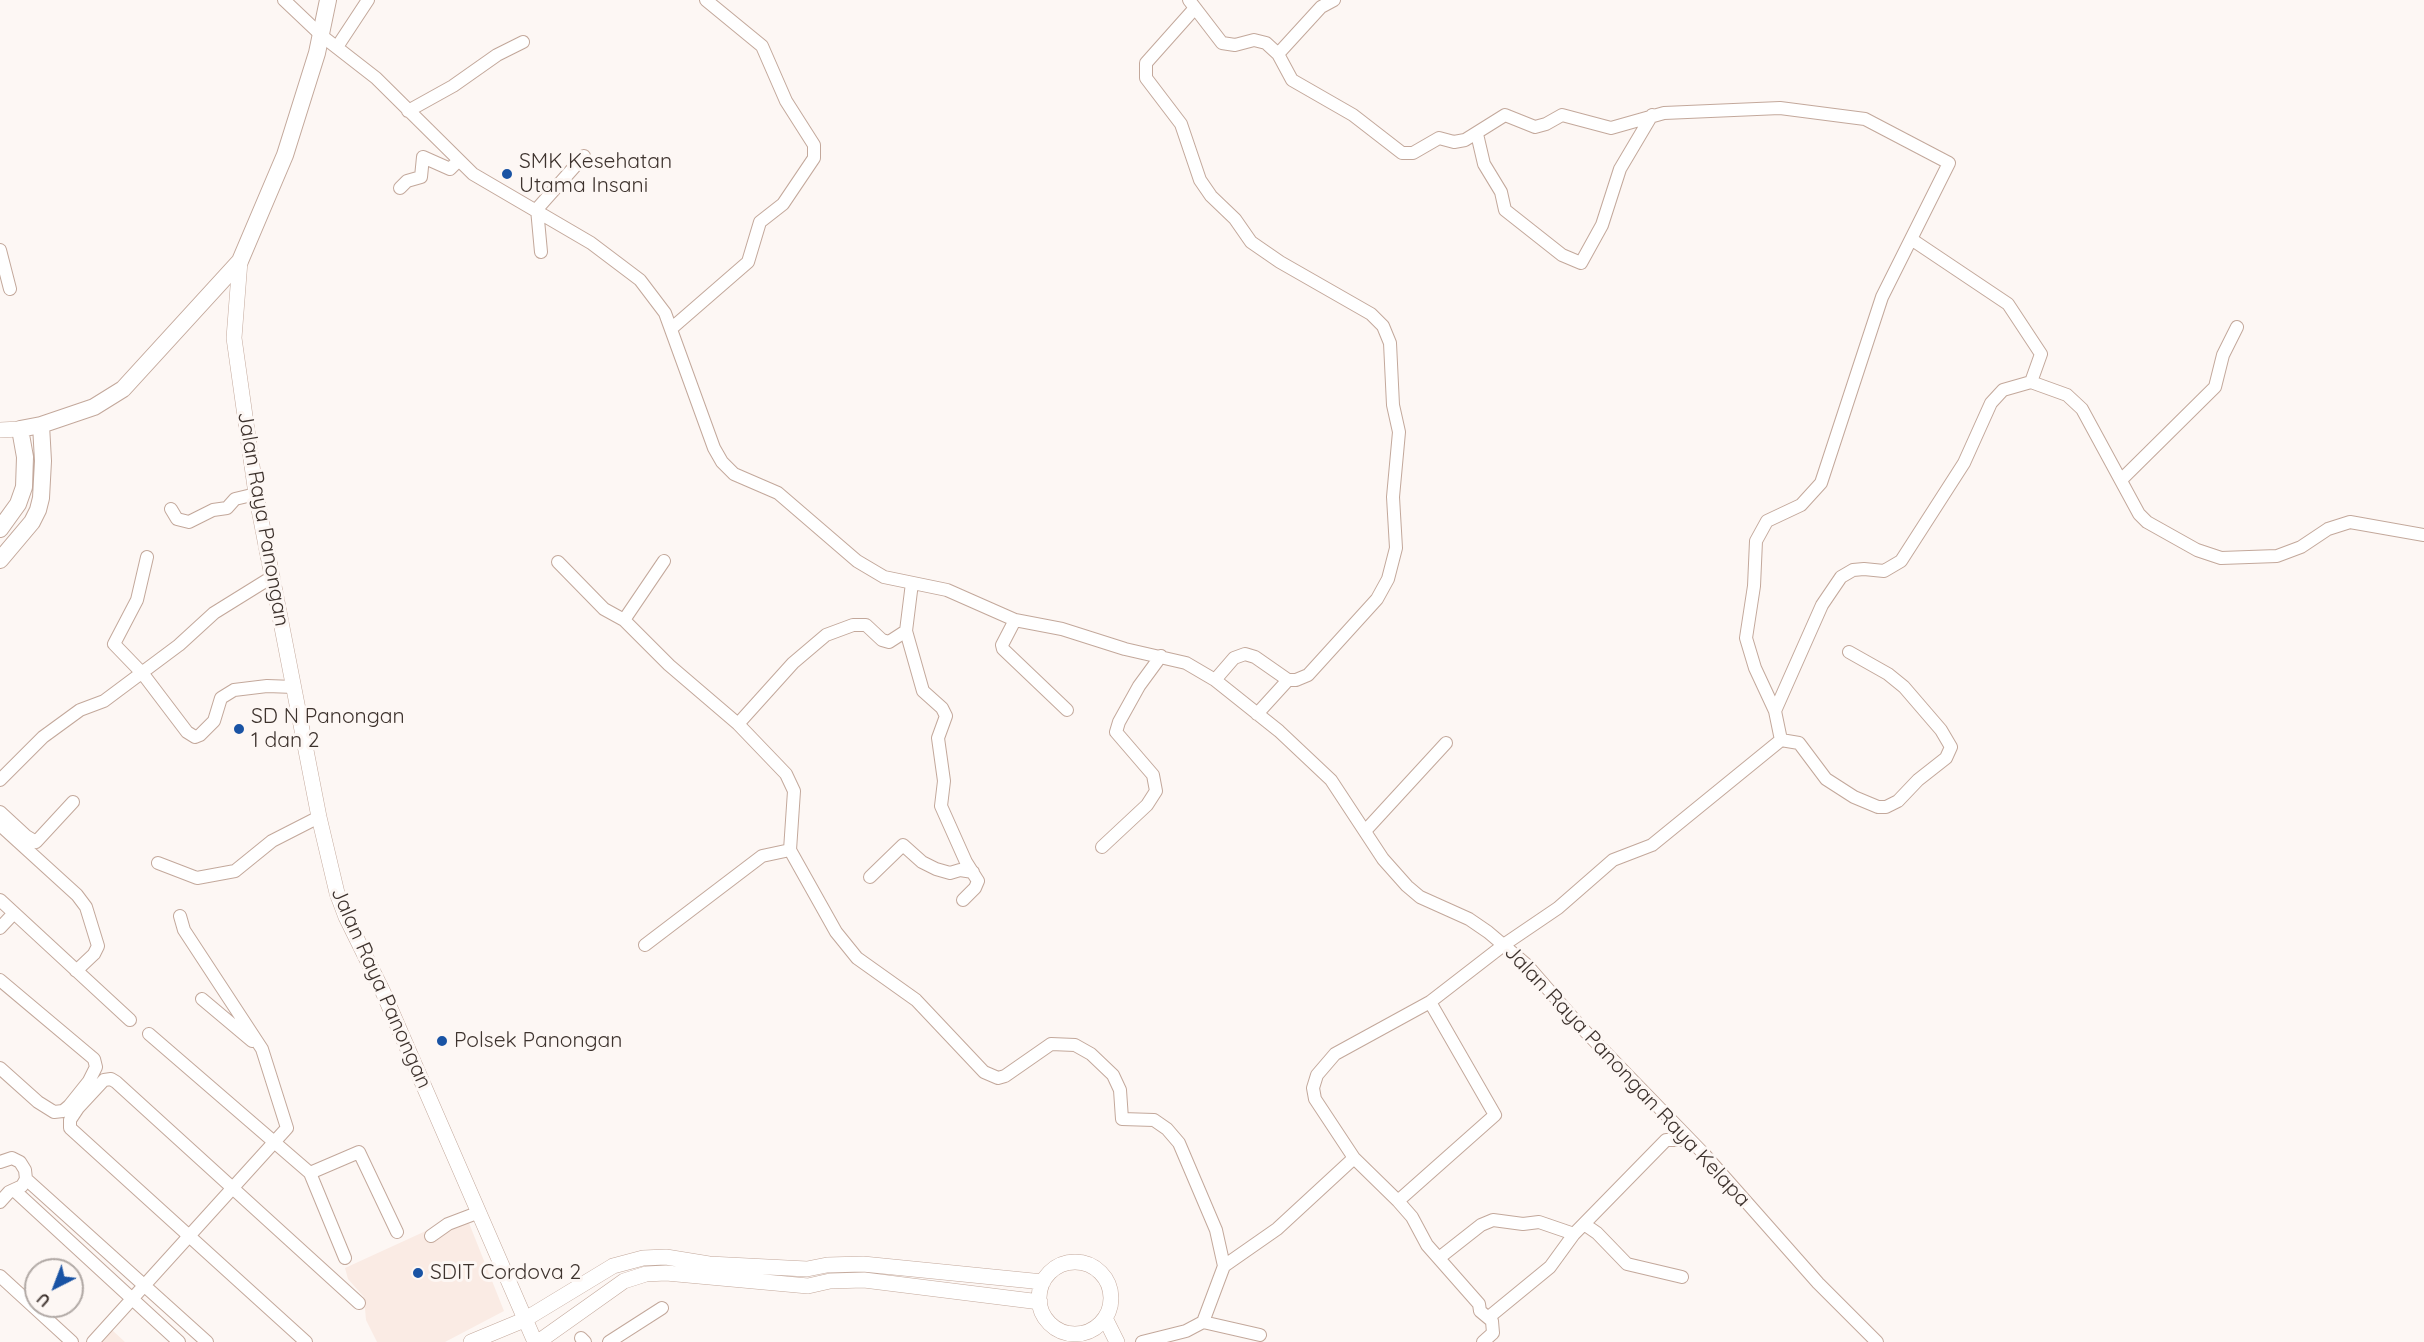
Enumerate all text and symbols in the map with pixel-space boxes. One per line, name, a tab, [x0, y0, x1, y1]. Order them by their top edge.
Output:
place label: SMK Kesehatan Utama Insani	[519, 149, 672, 199]
marker: SMK Kesehatan Utama Insani	[500, 167, 514, 181]
street label: Jalan Raya Panongan	[232, 410, 294, 628]
place label: SD N Panongan 1 dan 2	[251, 704, 405, 754]
marker: SD N Panongan 1 dan 2	[232, 722, 246, 736]
street label: Jalan Raya Panongan	[325, 884, 437, 1092]
street label: Jalan Raya Panongan Raya Kelapa	[1499, 940, 1755, 1212]
place label: Polsek Panongan	[454, 1028, 622, 1054]
marker: Polsek Panongan	[435, 1034, 449, 1048]
north arrow	[24, 1258, 84, 1318]
place label: SDIT Cordova 2	[430, 1260, 581, 1286]
marker: SDIT Cordova 2	[411, 1266, 425, 1280]
text: U	[32, 1289, 54, 1311]

